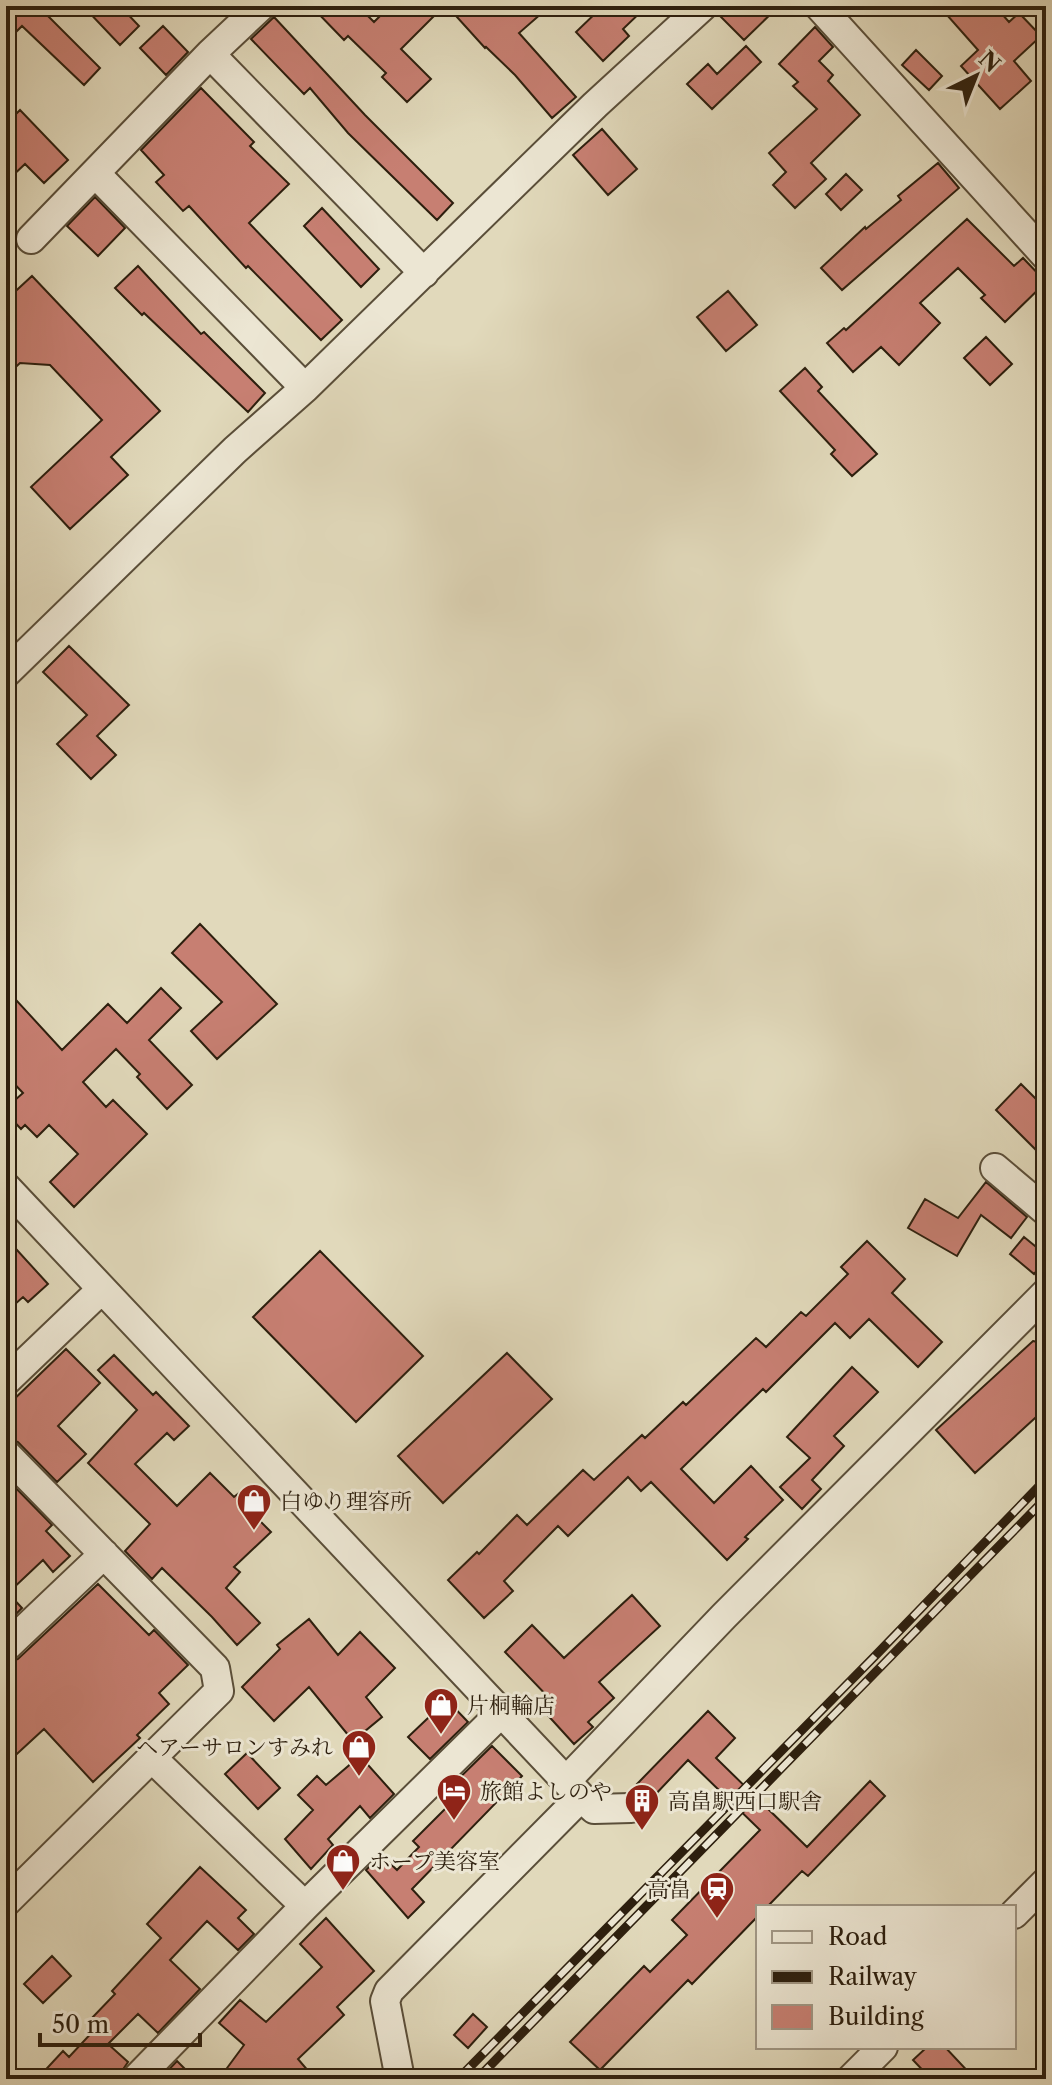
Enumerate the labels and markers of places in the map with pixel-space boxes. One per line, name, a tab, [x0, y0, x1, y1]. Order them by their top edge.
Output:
shop icon: 白ゆり理容所	[235, 1482, 273, 1532]
place label: 白ゆり理容所	[280, 1488, 412, 1515]
shop icon: 片桐輪店	[422, 1686, 460, 1736]
place label: 片桐輪店	[467, 1692, 555, 1719]
shop icon: ヘアーサロンすみれ	[340, 1728, 378, 1778]
place label: ヘアーサロンすみれ	[136, 1734, 333, 1761]
hotel icon: 旅館よしのや	[435, 1772, 473, 1822]
place label: 旅館よしのや	[480, 1778, 612, 1805]
building icon: 高畠駅西口駅舎	[623, 1782, 661, 1832]
place label: 高畠駅西口駅舎	[668, 1788, 822, 1815]
shop icon: ホープ美容室	[324, 1842, 362, 1892]
place label: ホープ美容室	[369, 1848, 500, 1875]
station icon: 高畠	[698, 1870, 736, 1920]
place label: 高畠	[647, 1876, 691, 1903]

